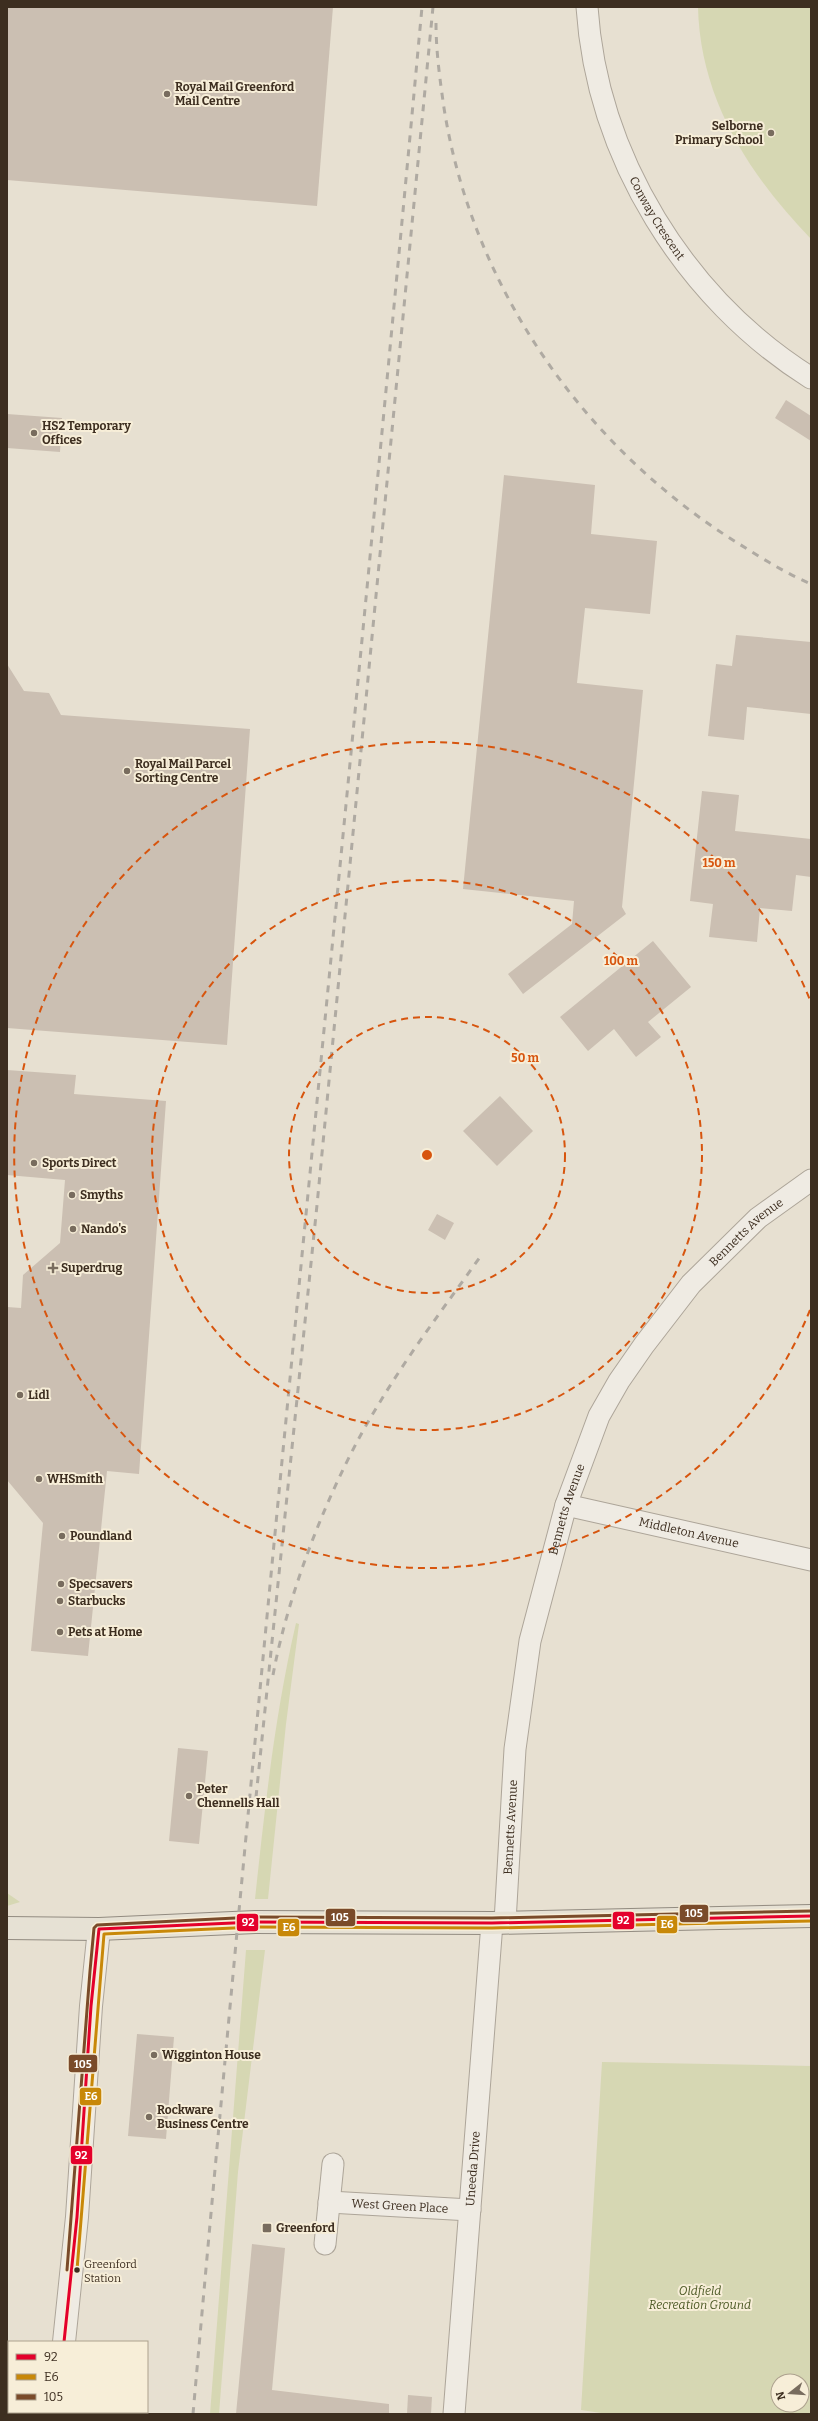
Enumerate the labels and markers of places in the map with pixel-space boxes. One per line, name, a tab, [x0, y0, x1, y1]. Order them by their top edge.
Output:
place label: Royal Mail Greenford Mail Centre	[175, 80, 295, 108]
marker: Royal Mail Greenford Mail Centre	[162, 89, 172, 99]
place label: Selborne Primary School	[675, 119, 763, 147]
marker: Selborne Primary School	[766, 128, 776, 138]
place label: HS2 Temporary Offices	[42, 419, 131, 447]
marker: HS2 Temporary Offices	[29, 428, 39, 438]
place label: Royal Mail Parcel Sorting Centre	[135, 757, 231, 785]
marker: Royal Mail Parcel Sorting Centre	[122, 766, 132, 776]
centre of rings	[420, 1148, 434, 1162]
place label: Sports Direct	[42, 1156, 117, 1170]
marker: Sports Direct	[29, 1158, 39, 1168]
place label: Smyths	[80, 1188, 123, 1202]
marker: Smyths	[67, 1190, 77, 1200]
place label: Nando's	[81, 1222, 127, 1236]
marker: Nando's	[68, 1224, 78, 1234]
place label: Superdrug	[61, 1261, 122, 1275]
marker: Superdrug	[48, 1263, 58, 1273]
place label: Lidl	[28, 1388, 50, 1402]
marker: Lidl	[15, 1390, 25, 1400]
place label: WHSmith	[47, 1472, 103, 1486]
marker: WHSmith	[34, 1474, 44, 1484]
place label: Poundland	[70, 1529, 133, 1543]
marker: Poundland	[57, 1531, 67, 1541]
place label: Specsavers	[69, 1577, 133, 1591]
marker: Specsavers	[56, 1579, 66, 1589]
place label: Starbucks	[68, 1594, 126, 1608]
marker: Starbucks	[55, 1596, 65, 1606]
place label: Pets at Home	[68, 1625, 143, 1639]
marker: Pets at Home	[55, 1627, 65, 1637]
place label: Peter Chennells Hall	[197, 1782, 280, 1810]
marker: Peter Chennells Hall	[184, 1791, 194, 1801]
place label: Wigginton House	[162, 2048, 261, 2062]
marker: Wigginton House	[149, 2050, 159, 2060]
place label: Rockware Business Centre	[157, 2103, 249, 2131]
marker: Rockware Business Centre	[144, 2112, 154, 2122]
place label: Greenford	[276, 2221, 336, 2235]
marker: Greenford	[261, 2222, 273, 2234]
place label: Greenford Station	[84, 2258, 137, 2285]
marker: Greenford Station	[72, 2265, 82, 2275]

